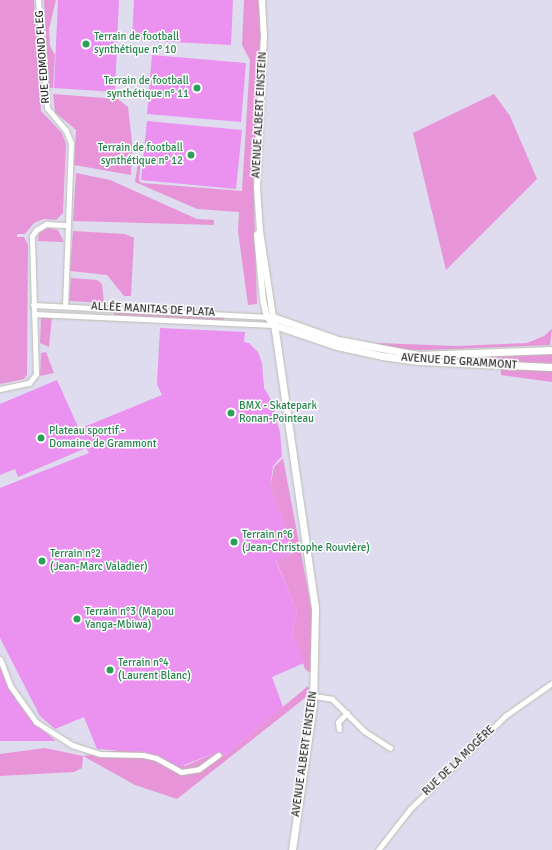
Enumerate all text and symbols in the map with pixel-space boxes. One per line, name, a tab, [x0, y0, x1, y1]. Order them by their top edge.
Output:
street label: RUE EDMOND FLEG	[33, 10, 53, 104]
place label: Terrain de football synthétique n° 10	[94, 31, 179, 57]
marker: Terrain de football synthétique n° 10	[81, 39, 91, 49]
street label: AVENUE ALBERT EINSTEIN	[250, 51, 270, 179]
place label: Terrain de football synthétique n° 11	[104, 75, 189, 101]
marker: Terrain de football synthétique n° 11	[192, 83, 202, 93]
place label: Terrain de football synthétique n° 12	[98, 142, 183, 168]
marker: Terrain de football synthétique n° 12	[186, 150, 196, 160]
street label: ALLÉE MANITAS DE PLATA	[91, 300, 215, 320]
street label: AVENUE DE GRAMMONT	[401, 351, 517, 373]
place label: BMX - Skatepark Ronan-Pointeau	[239, 400, 317, 426]
marker: BMX - Skatepark Ronan-Pointeau	[226, 408, 236, 418]
place label: Plateau sportif - Domaine de Grammont	[49, 425, 157, 451]
marker: Plateau sportif - Domaine de Grammont	[36, 433, 46, 443]
place label: Terrain n°6 (Jean-Christophe Rouvière)	[242, 529, 370, 555]
marker: Terrain n°6 (Jean-Christophe Rouvière)	[229, 537, 239, 547]
place label: Terrain n°2 (Jean-Marc Valadier)	[50, 548, 148, 574]
marker: Terrain n°2 (Jean-Marc Valadier)	[37, 556, 47, 566]
place label: Terrain n°3 (Mapou Yanga-Mbiwa)	[85, 606, 174, 632]
marker: Terrain n°3 (Mapou Yanga-Mbiwa)	[72, 614, 82, 624]
place label: Terrain n°4 (Laurent Blanc)	[118, 657, 191, 683]
marker: Terrain n°4 (Laurent Blanc)	[105, 665, 115, 675]
street label: AVENUE ALBERT EINSTEIN	[290, 690, 320, 818]
street label: RUE DE LA MOGÈRE	[420, 723, 498, 799]

